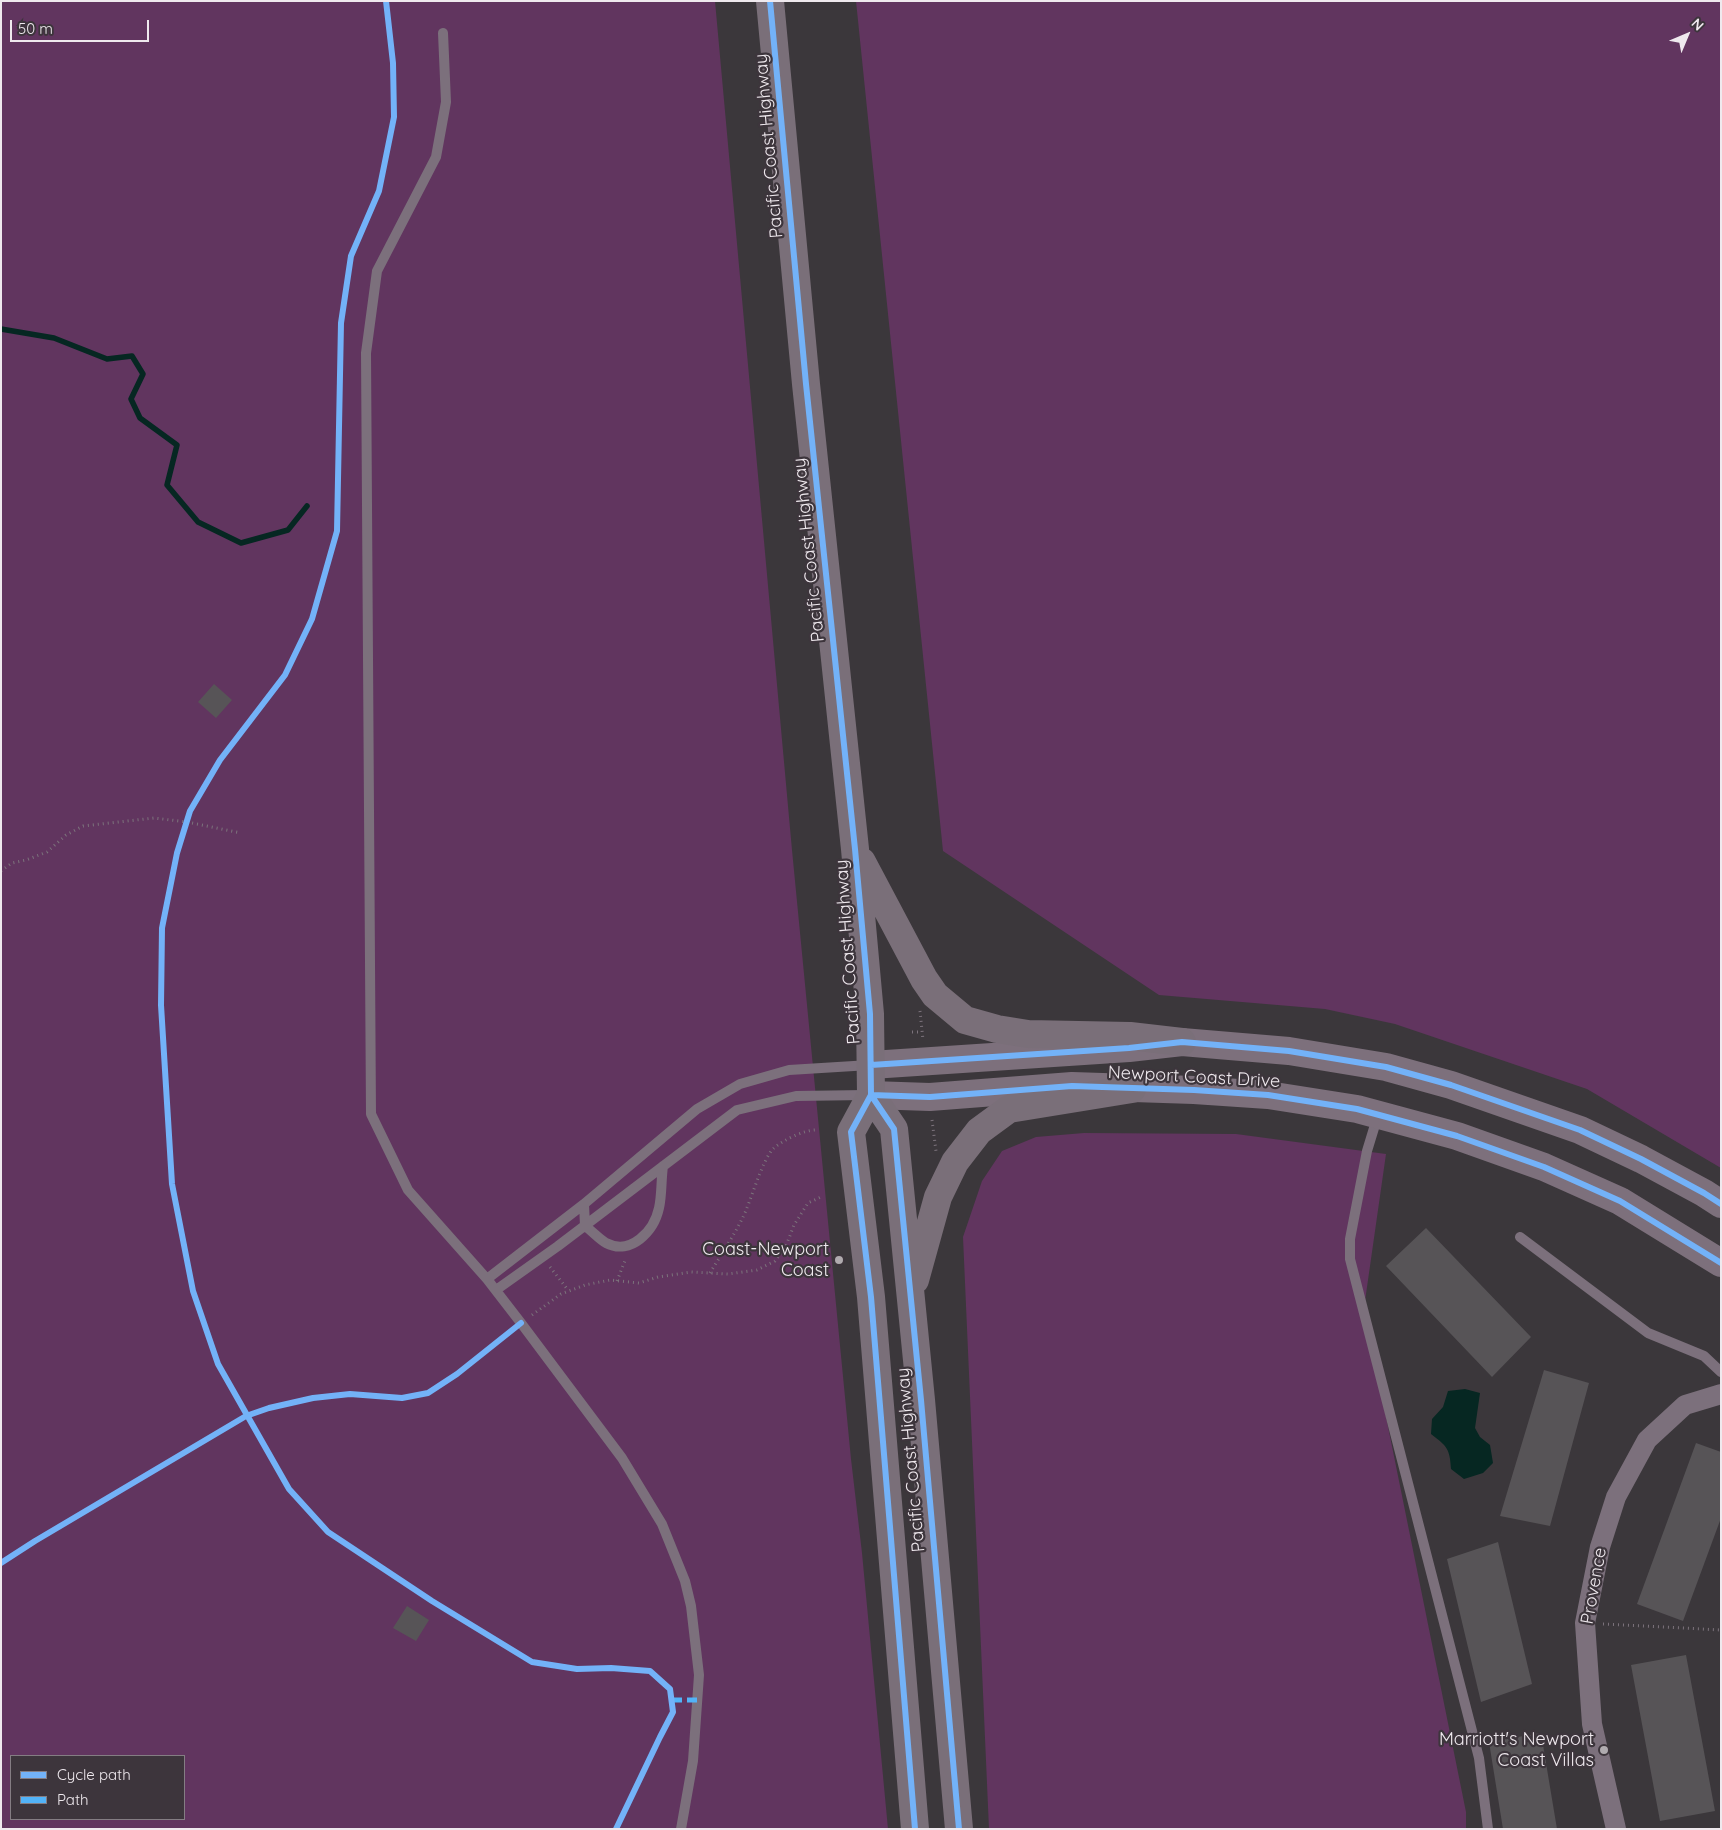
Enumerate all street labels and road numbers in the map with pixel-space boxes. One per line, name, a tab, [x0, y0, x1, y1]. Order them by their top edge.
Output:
street label: Pacific Coast Highway	[750, 53, 788, 239]
street label: Pacific Coast Highway	[789, 457, 829, 643]
street label: Pacific Coast Highway	[831, 859, 865, 1045]
street label: Newport Coast Drive	[1107, 1062, 1281, 1092]
street label: Pacific Coast Highway	[892, 1367, 930, 1553]
street label: Provence	[1577, 1546, 1611, 1626]

